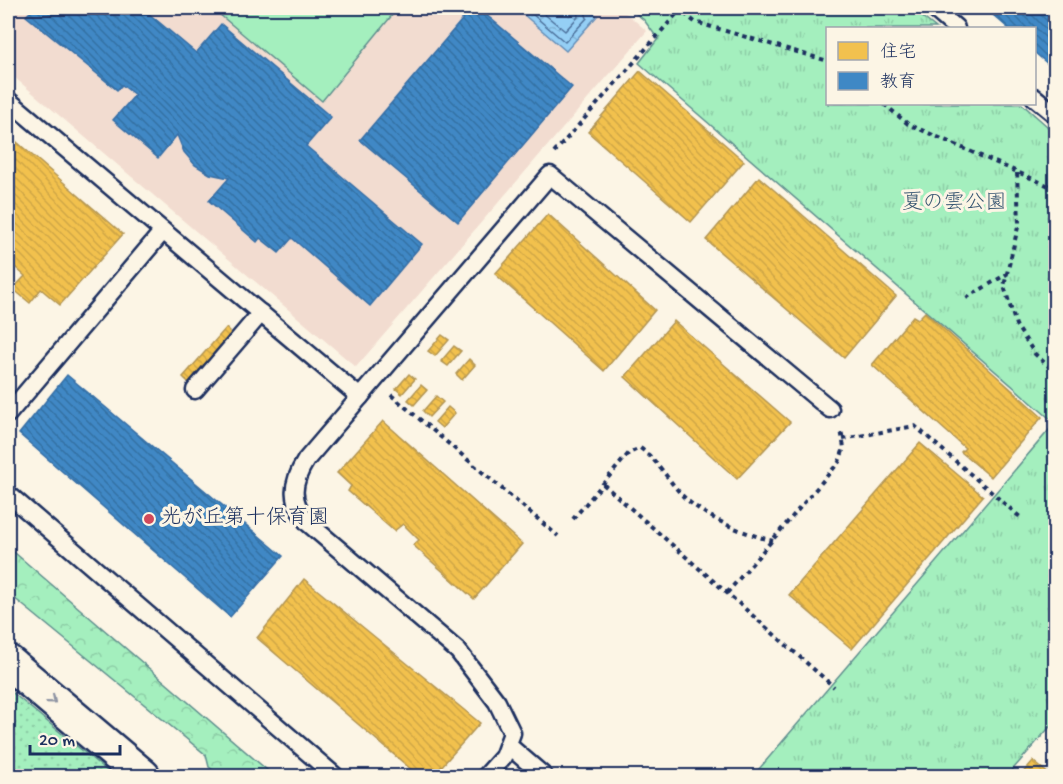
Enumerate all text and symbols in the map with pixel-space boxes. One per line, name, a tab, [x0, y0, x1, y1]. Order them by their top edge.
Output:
legend	[826, 27, 1036, 105]
text: 住宅	[880, 42, 916, 64]
text: 教育	[880, 72, 916, 94]
park label: 夏の雲公園	[902, 191, 1007, 217]
place label: 光が丘第十保育園	[161, 505, 329, 532]
marker: 光が丘第十保育園	[142, 512, 156, 526]
one-way arrow	[45, 693, 56, 704]
scale bar	[30, 718, 120, 756]
text: 20 m	[39, 731, 75, 752]

